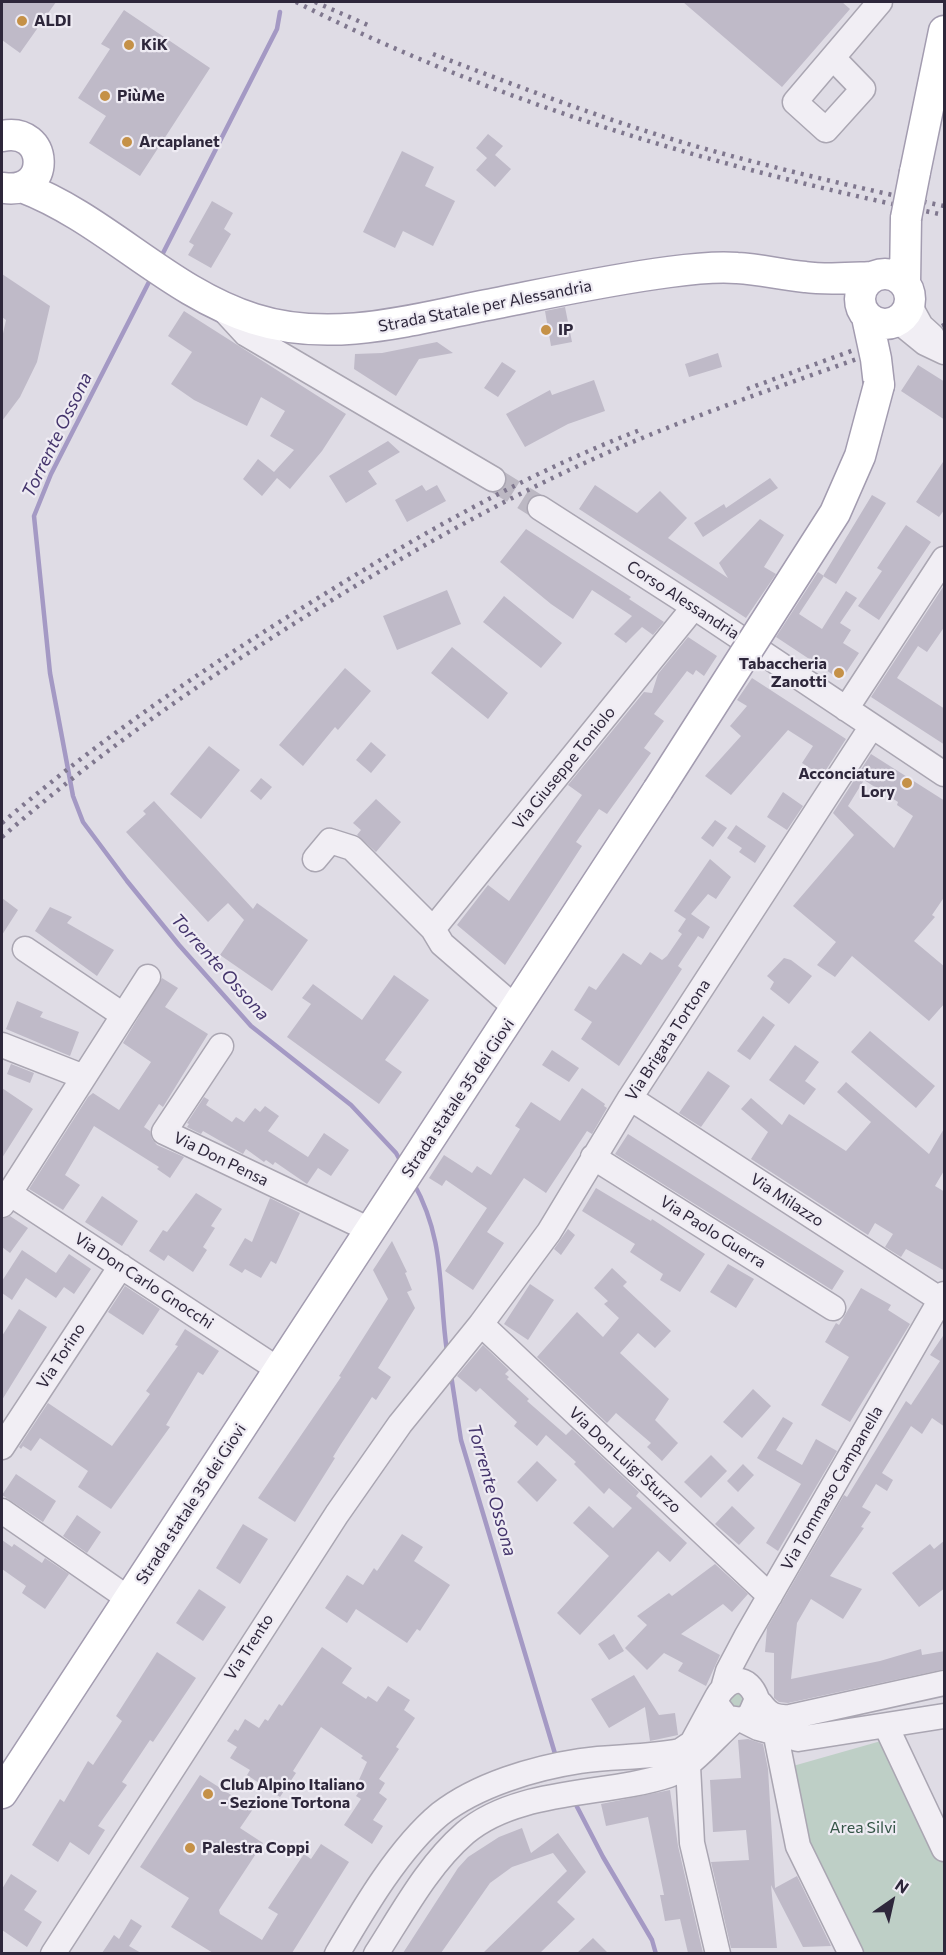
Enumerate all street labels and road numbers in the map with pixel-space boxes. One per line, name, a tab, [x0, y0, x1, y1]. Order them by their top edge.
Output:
street label: Strada Statale per Alessandria	[377, 276, 593, 336]
street label: Corso Alessandria	[623, 556, 743, 644]
street label: Via Giuseppe Toniolo	[509, 703, 619, 833]
street label: Via Brigata Tortona	[622, 976, 714, 1104]
street label: Strada statale 35 dei Giovi	[398, 1015, 518, 1181]
street label: Via Don Pensa	[170, 1128, 272, 1190]
street label: Via Milazzo	[747, 1169, 827, 1231]
street label: Via Paolo Guerra	[656, 1192, 770, 1272]
street label: Via Don Carlo Gnocchi	[71, 1229, 217, 1333]
street label: Via Torino	[33, 1320, 89, 1392]
street label: Via Tommaso Campanella	[777, 1402, 887, 1574]
street label: Via Don Luigi Sturzo	[565, 1403, 685, 1517]
street label: Strada statale 35 dei Giovi	[132, 1420, 250, 1588]
street label: Via Trento	[220, 1610, 278, 1684]

